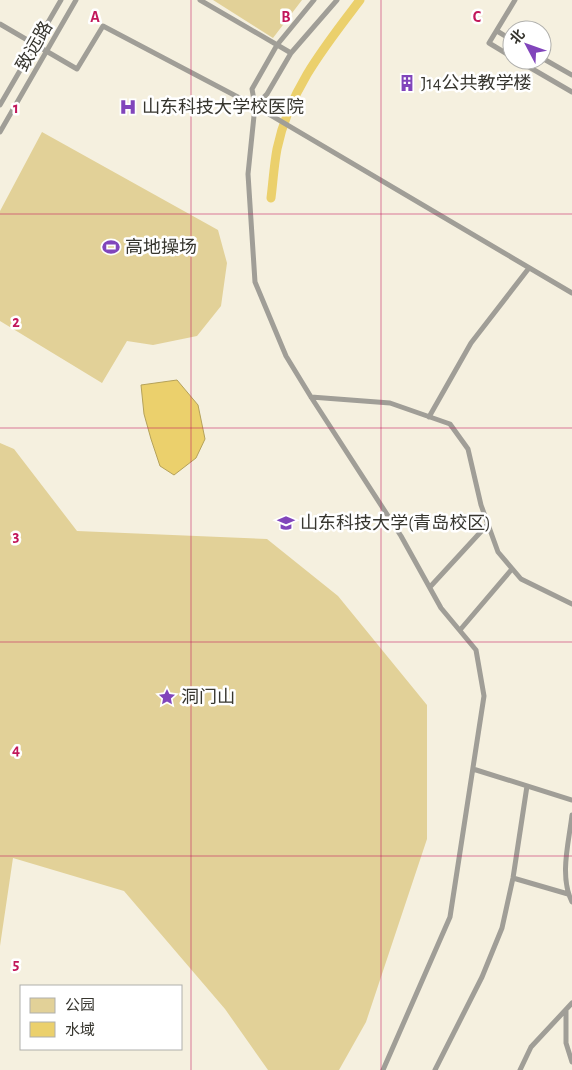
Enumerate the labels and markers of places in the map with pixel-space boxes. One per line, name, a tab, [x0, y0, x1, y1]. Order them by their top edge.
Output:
building icon: J14公共教学楼	[397, 73, 417, 93]
place label: J14公共教学楼	[421, 73, 531, 93]
hospital icon: 山东科技大学校医院	[118, 97, 138, 117]
place label: 山东科技大学校医院	[142, 97, 304, 117]
sports icon: 高地操场	[101, 237, 121, 257]
place label: 高地操场	[125, 237, 197, 257]
school or university icon: 山东科技大学(青岛校区)	[276, 513, 296, 533]
place label: 山东科技大学(青岛校区)	[300, 513, 491, 533]
place icon: 洞门山	[157, 687, 177, 707]
place label: 洞门山	[181, 687, 235, 707]

